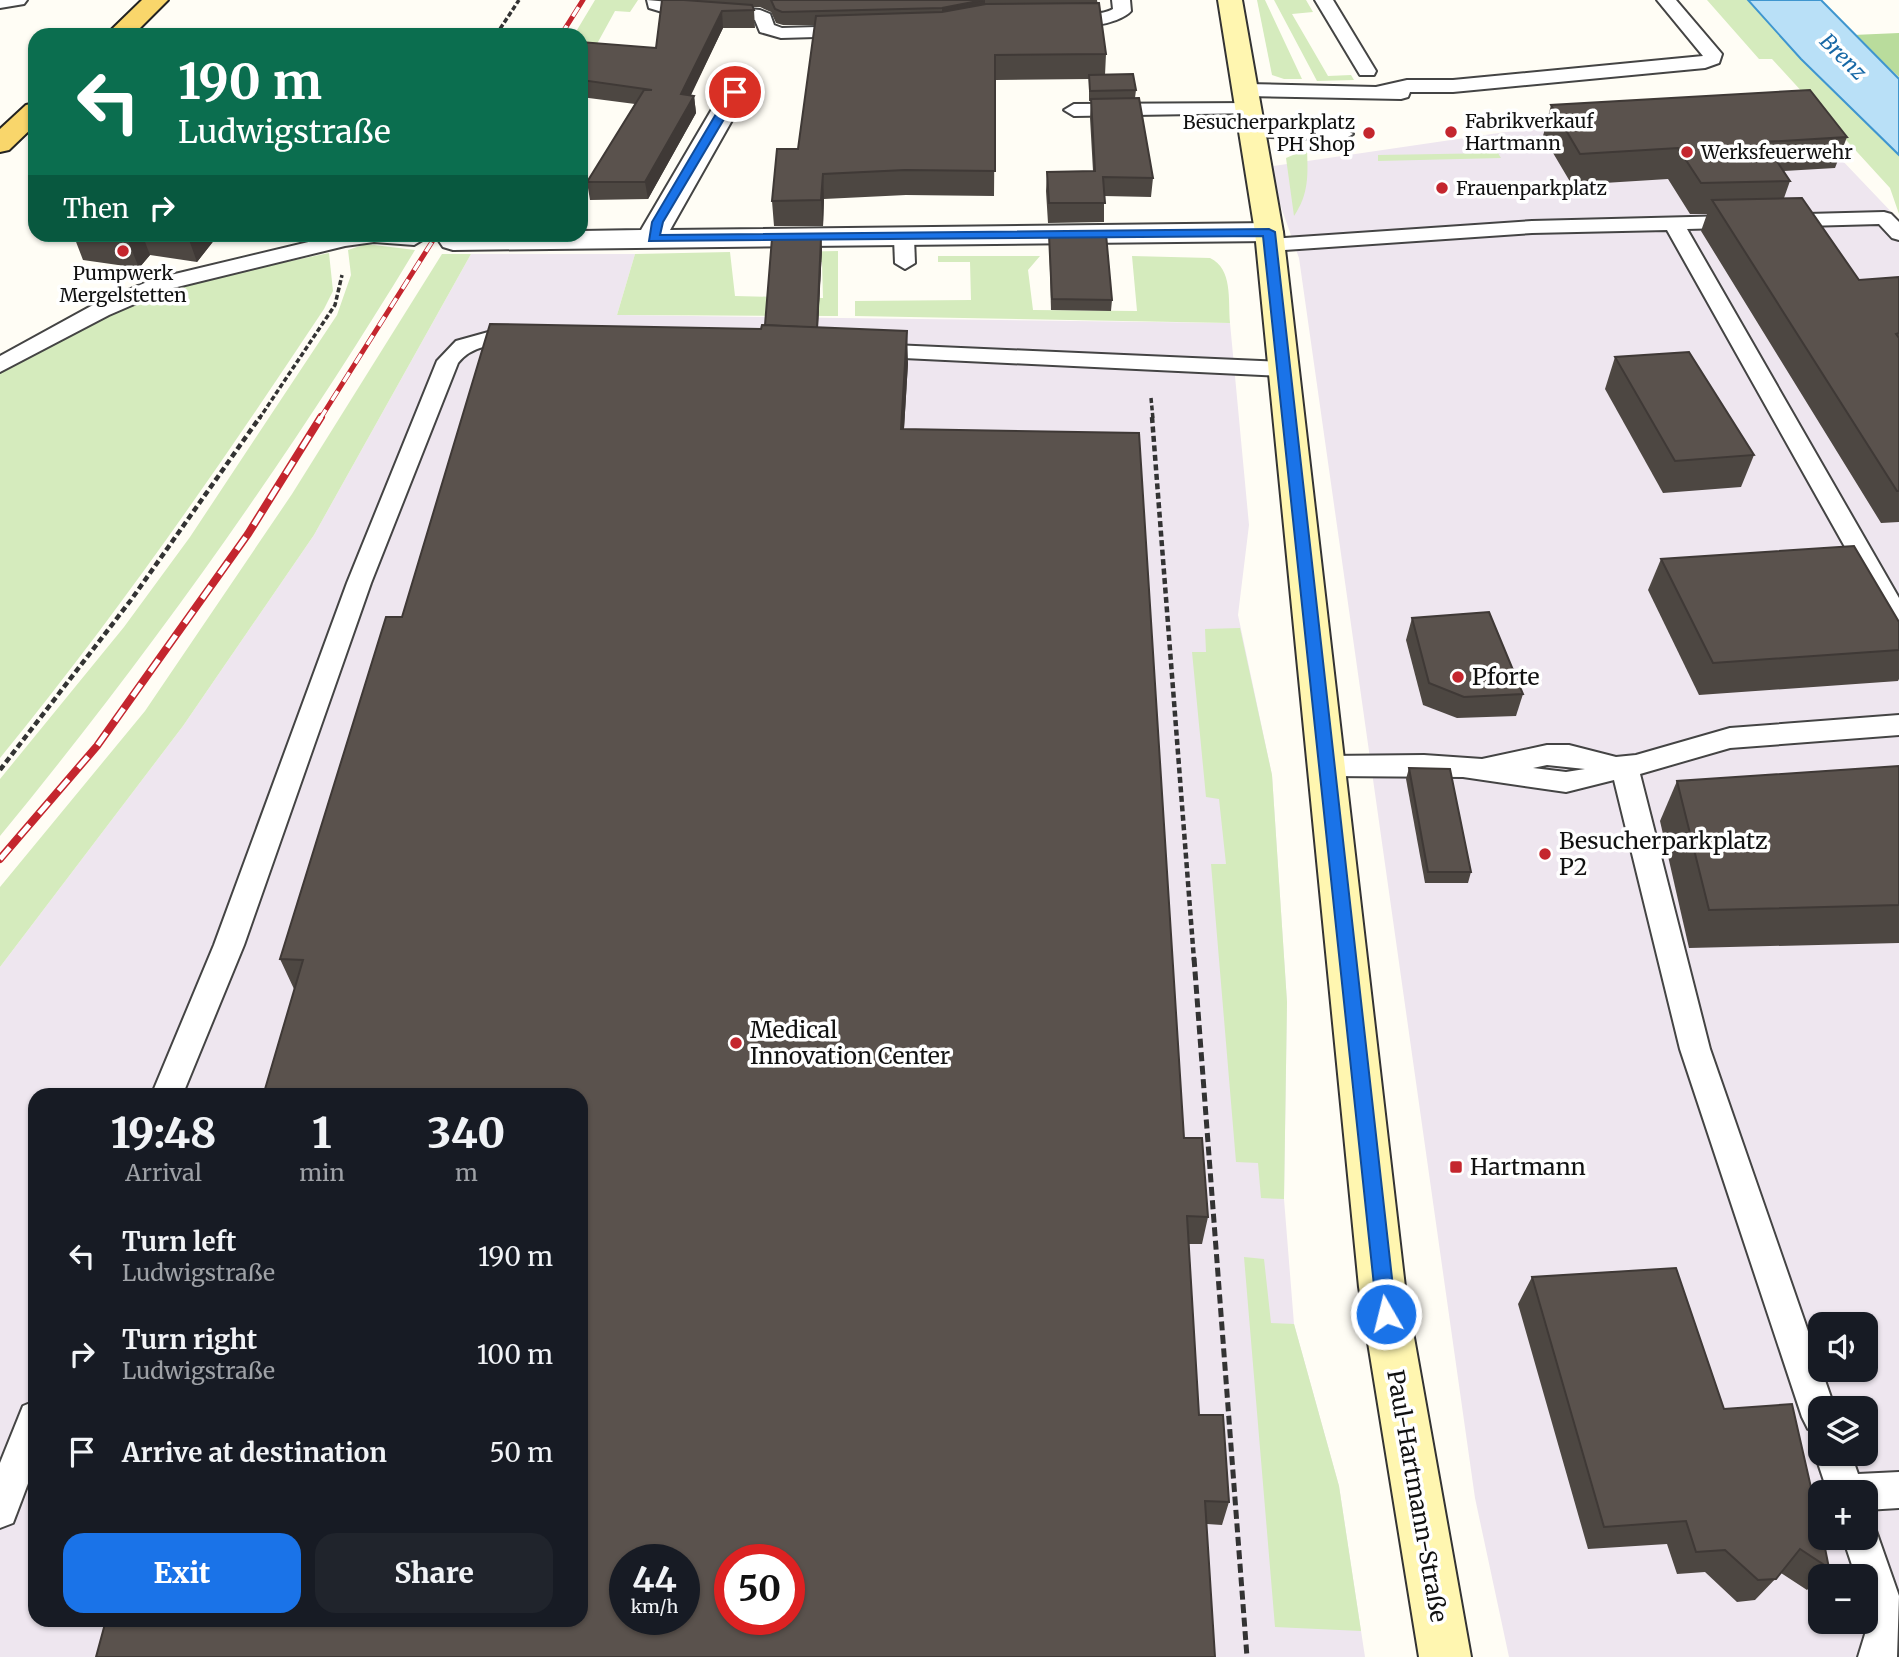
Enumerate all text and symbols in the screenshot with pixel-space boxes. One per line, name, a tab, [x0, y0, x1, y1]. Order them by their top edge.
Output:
water label: Brenz	[1814, 28, 1873, 86]
text: 190 m	[178, 51, 322, 112]
icon: left	[63, 56, 154, 147]
pin	[705, 62, 765, 122]
icon: arrive	[716, 73, 754, 111]
place label: Fabrikverkauf Hartmann	[1465, 109, 1594, 155]
place label: Besucherparkplatz PH Shop	[1183, 110, 1355, 156]
text: Ludwigstraße	[178, 112, 391, 152]
marker: Fabrikverkauf Hartmann	[1443, 124, 1459, 140]
marker: Besucherparkplatz PH Shop	[1361, 125, 1377, 141]
place label: Werksfeuerwehr	[1700, 140, 1853, 164]
marker: Werksfeuerwehr	[1679, 144, 1695, 160]
place label: Frauenparkplatz	[1456, 176, 1607, 200]
marker: Frauenparkplatz	[1434, 180, 1450, 196]
icon: right	[143, 189, 181, 227]
text: Then	[63, 192, 129, 225]
marker: Pumpwerk Mergelstetten	[115, 243, 131, 259]
place label: Pumpwerk Mergelstetten	[59, 261, 187, 307]
place label: Pforte	[1472, 662, 1539, 691]
marker: Pforte	[1450, 669, 1466, 685]
place label: Besucherparkplatz P2	[1559, 826, 1767, 881]
marker: Besucherparkplatz P2	[1537, 846, 1553, 862]
place label: Medical Innovation Center	[750, 1015, 950, 1070]
marker: Medical Innovation Center	[728, 1035, 744, 1051]
text: 19:48	[111, 1107, 216, 1159]
text: 1	[312, 1107, 332, 1159]
text: 340	[427, 1107, 505, 1159]
place label: Hartmann	[1470, 1152, 1586, 1181]
text: Arrival	[125, 1158, 202, 1187]
text: min	[299, 1158, 345, 1187]
text: m	[455, 1158, 478, 1187]
marker: Hartmann	[1448, 1159, 1464, 1175]
text: Turn left	[122, 1225, 236, 1258]
icon: left	[63, 1237, 101, 1275]
text: 190 m	[478, 1240, 553, 1273]
text: Ludwigstraße	[122, 1258, 275, 1287]
position arrow	[1349, 1277, 1423, 1351]
map controls	[1808, 1312, 1878, 1634]
button: sound	[1808, 1312, 1878, 1382]
text: Turn right	[122, 1323, 257, 1356]
icon: right	[63, 1335, 101, 1373]
text: 100 m	[477, 1338, 553, 1371]
text: Ludwigstraße	[122, 1356, 275, 1385]
street label: Paul-Hartmann-Straße	[1381, 1367, 1454, 1624]
button: layers	[1808, 1396, 1878, 1466]
icon: arrive	[63, 1433, 101, 1471]
text: Arrive at destination	[122, 1436, 387, 1469]
text: 50 m	[489, 1436, 553, 1469]
button: +	[1808, 1480, 1878, 1550]
button: Exit	[63, 1533, 301, 1613]
button: Share	[315, 1533, 553, 1613]
speed limit sign: 50	[714, 1544, 805, 1635]
text: 44	[632, 1558, 677, 1602]
button: −	[1808, 1564, 1878, 1634]
text: km/h	[631, 1595, 678, 1618]

